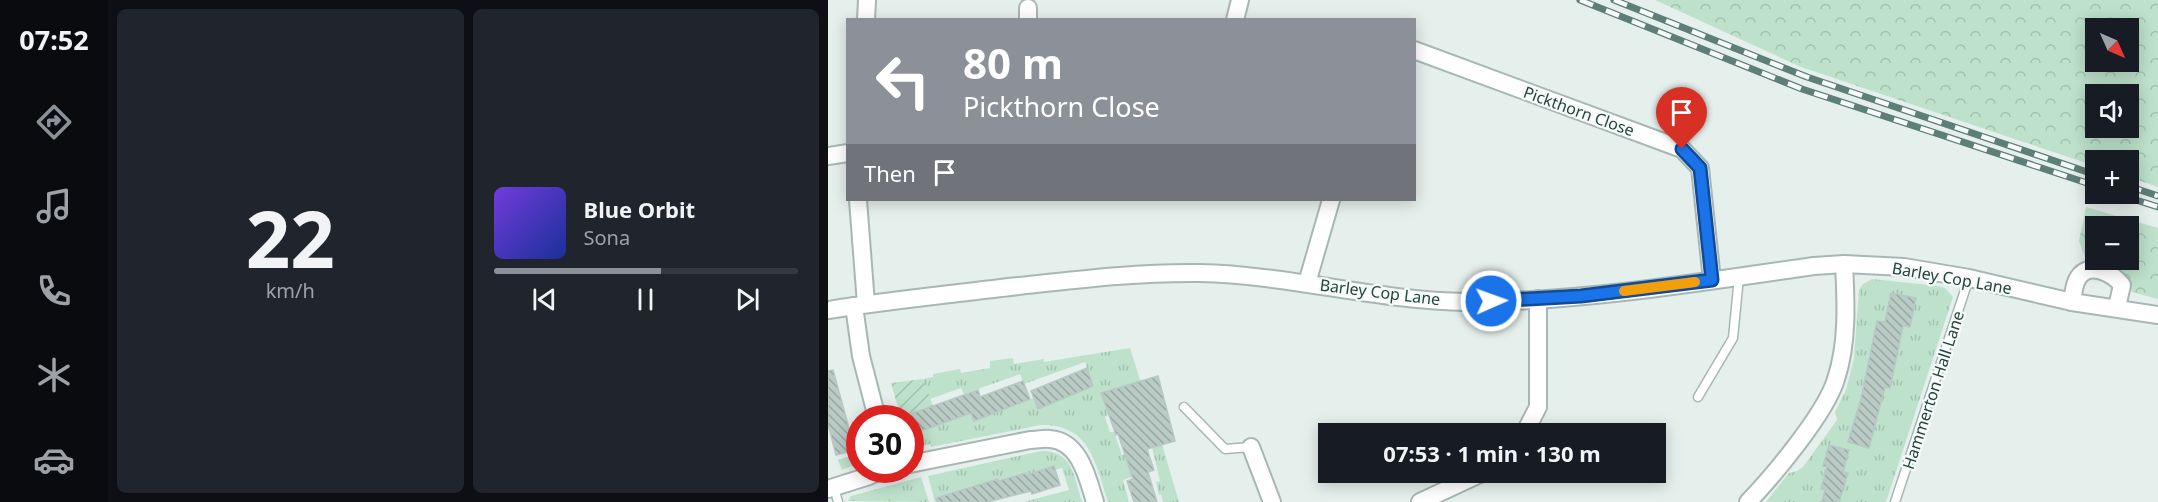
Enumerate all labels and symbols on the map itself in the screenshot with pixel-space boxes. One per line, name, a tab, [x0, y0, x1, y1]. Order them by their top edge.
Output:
north arrow	[2085, 18, 2139, 72]
street label: Pickthorn Close	[1520, 81, 1638, 141]
pin	[1656, 87, 1707, 149]
street label: Barley Cop Lane	[1890, 257, 2014, 299]
position arrow	[1459, 269, 1523, 333]
street label: Barley Cop Lane	[1319, 274, 1441, 310]
street label: Hammerton Hall Lane	[1897, 308, 1969, 472]
speed limit sign: 30	[846, 405, 924, 483]

